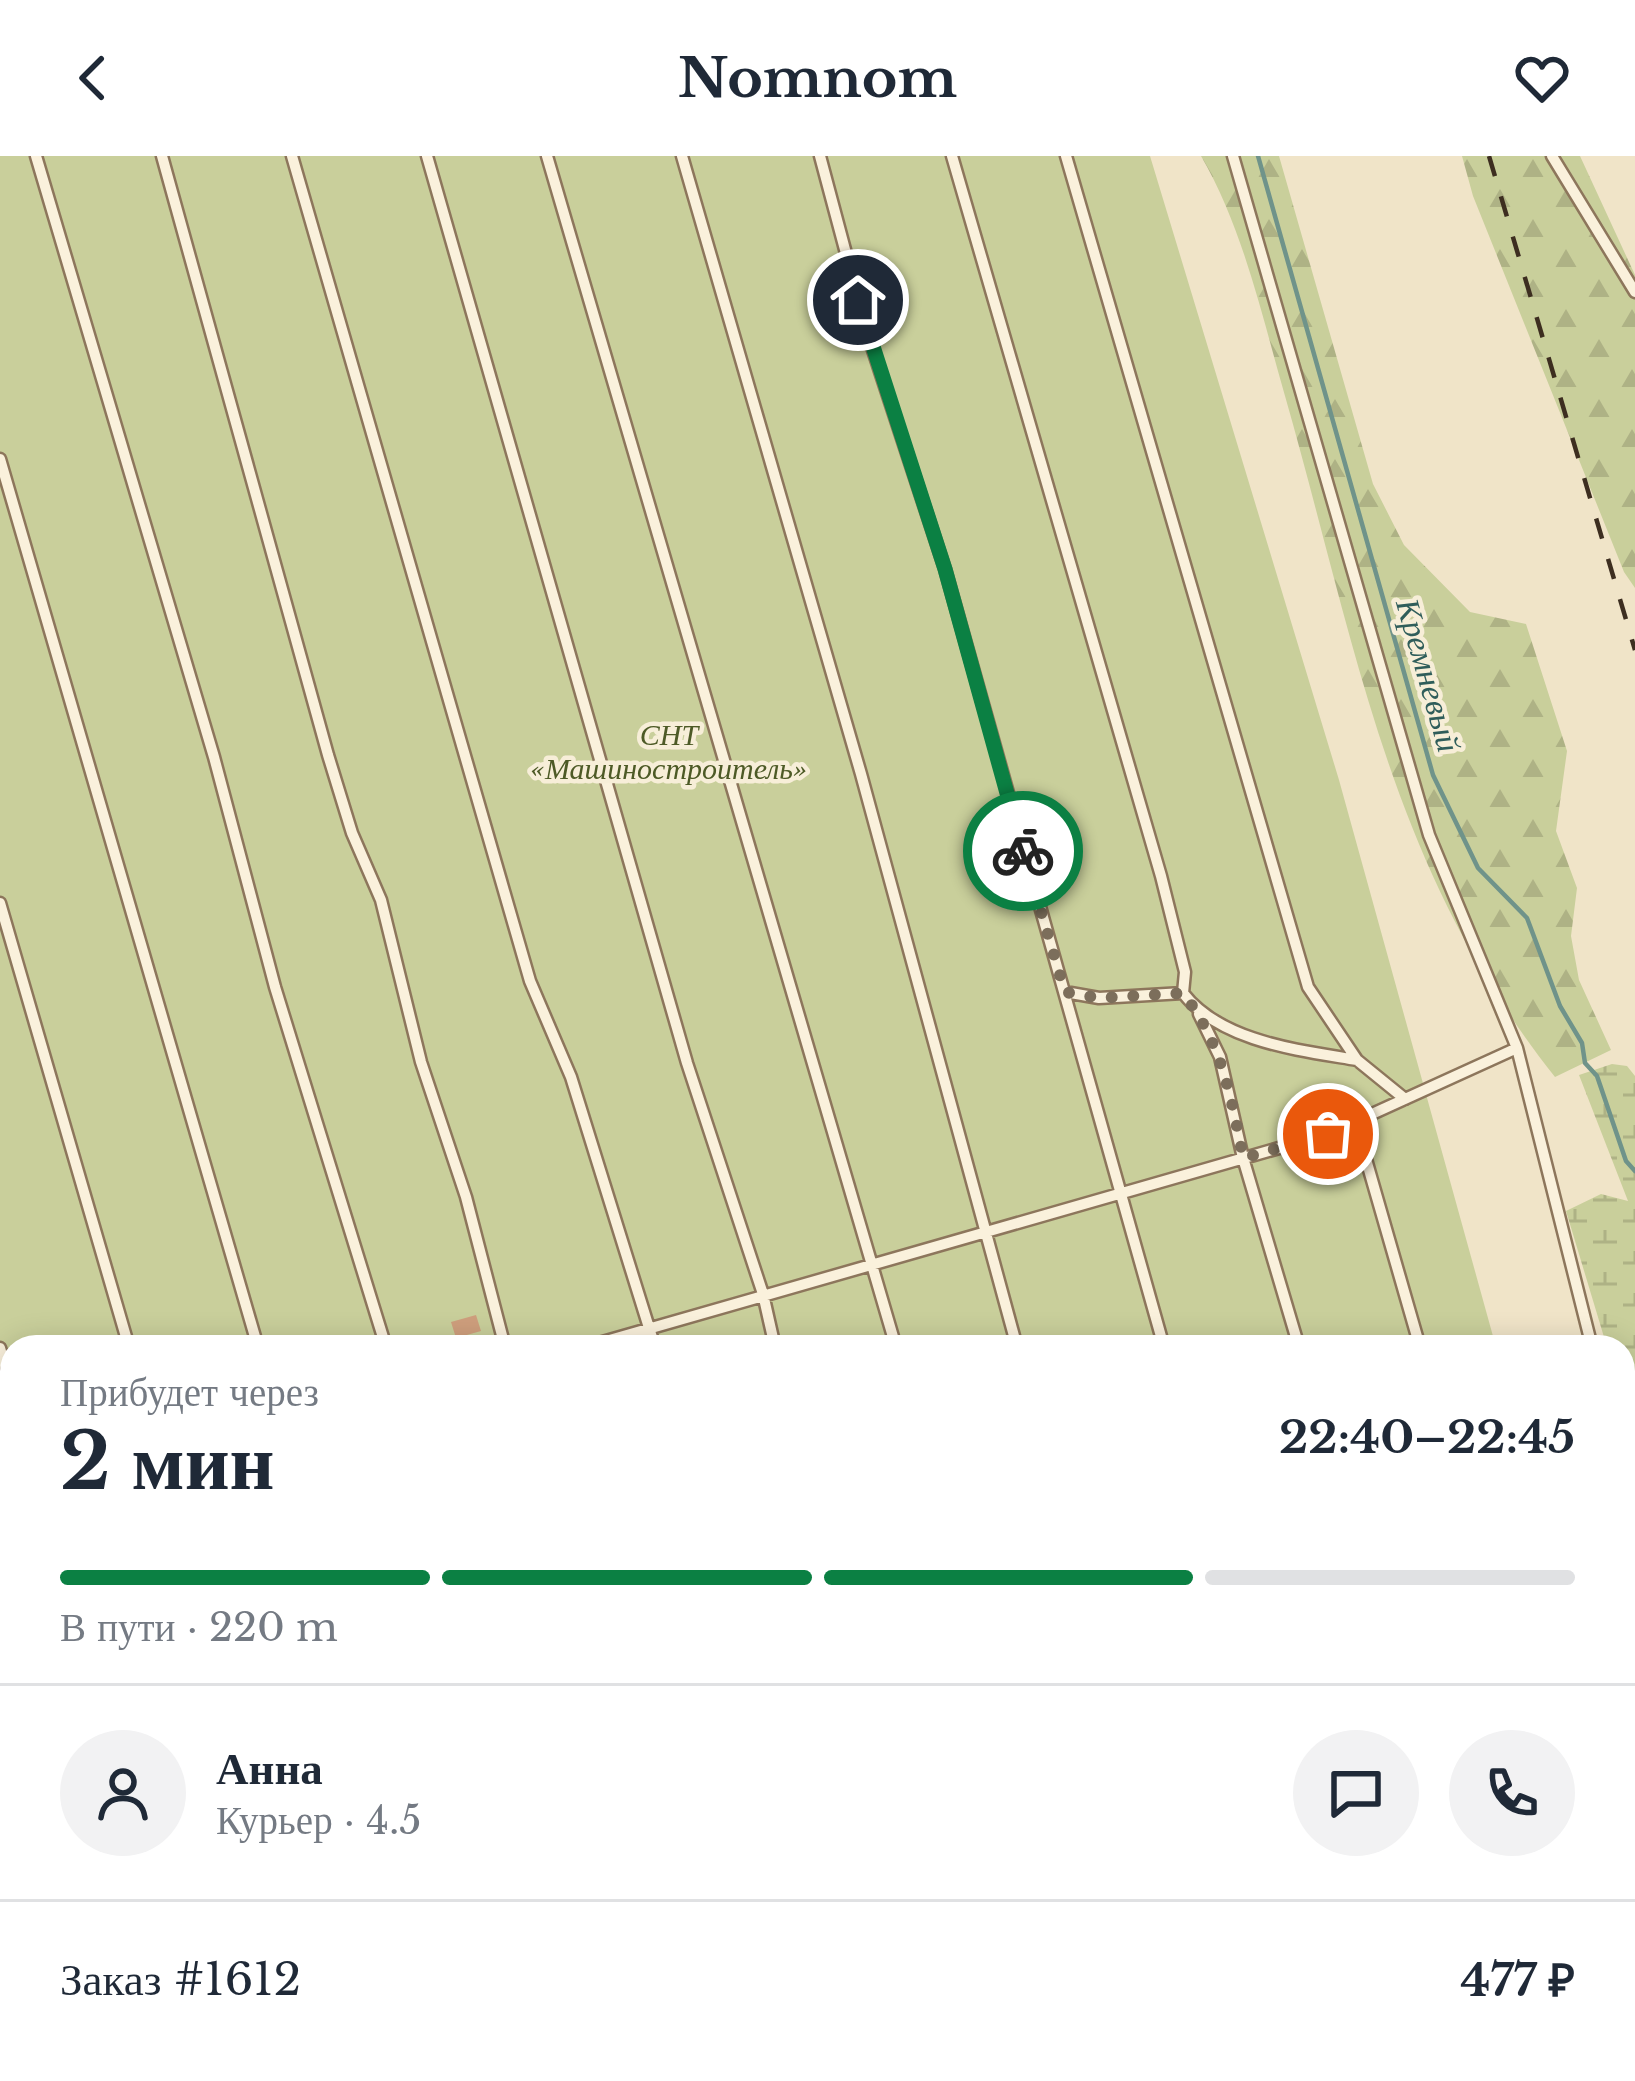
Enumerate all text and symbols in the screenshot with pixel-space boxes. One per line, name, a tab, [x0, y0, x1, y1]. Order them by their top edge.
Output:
icon: back	[60, 45, 126, 111]
text: Nomnom	[678, 45, 957, 112]
icon: heart	[1509, 45, 1575, 111]
pin	[807, 249, 909, 351]
icon: home	[825, 267, 891, 333]
water label: Кремневый	[1387, 593, 1470, 757]
park label: СНТ «Машиностроитель»	[531, 716, 807, 787]
courier	[963, 791, 1083, 911]
icon: bike	[990, 818, 1056, 884]
pin	[1277, 1083, 1379, 1185]
icon: bag	[1295, 1101, 1361, 1167]
text: Прибудет через	[60, 1368, 319, 1417]
text: 22:40–22:45	[1279, 1409, 1575, 1465]
text: 2 мин	[60, 1413, 275, 1510]
text: В пути · 220 m	[60, 1603, 338, 1652]
button: person	[60, 1730, 186, 1856]
button: chat	[1293, 1730, 1419, 1856]
button: phone	[1449, 1730, 1575, 1856]
text: Анна	[216, 1740, 323, 1796]
text: Курьер · 4.5	[216, 1796, 421, 1845]
text: Заказ #1612	[60, 1951, 301, 2007]
text: 477 ₽	[1461, 1952, 1575, 2008]

